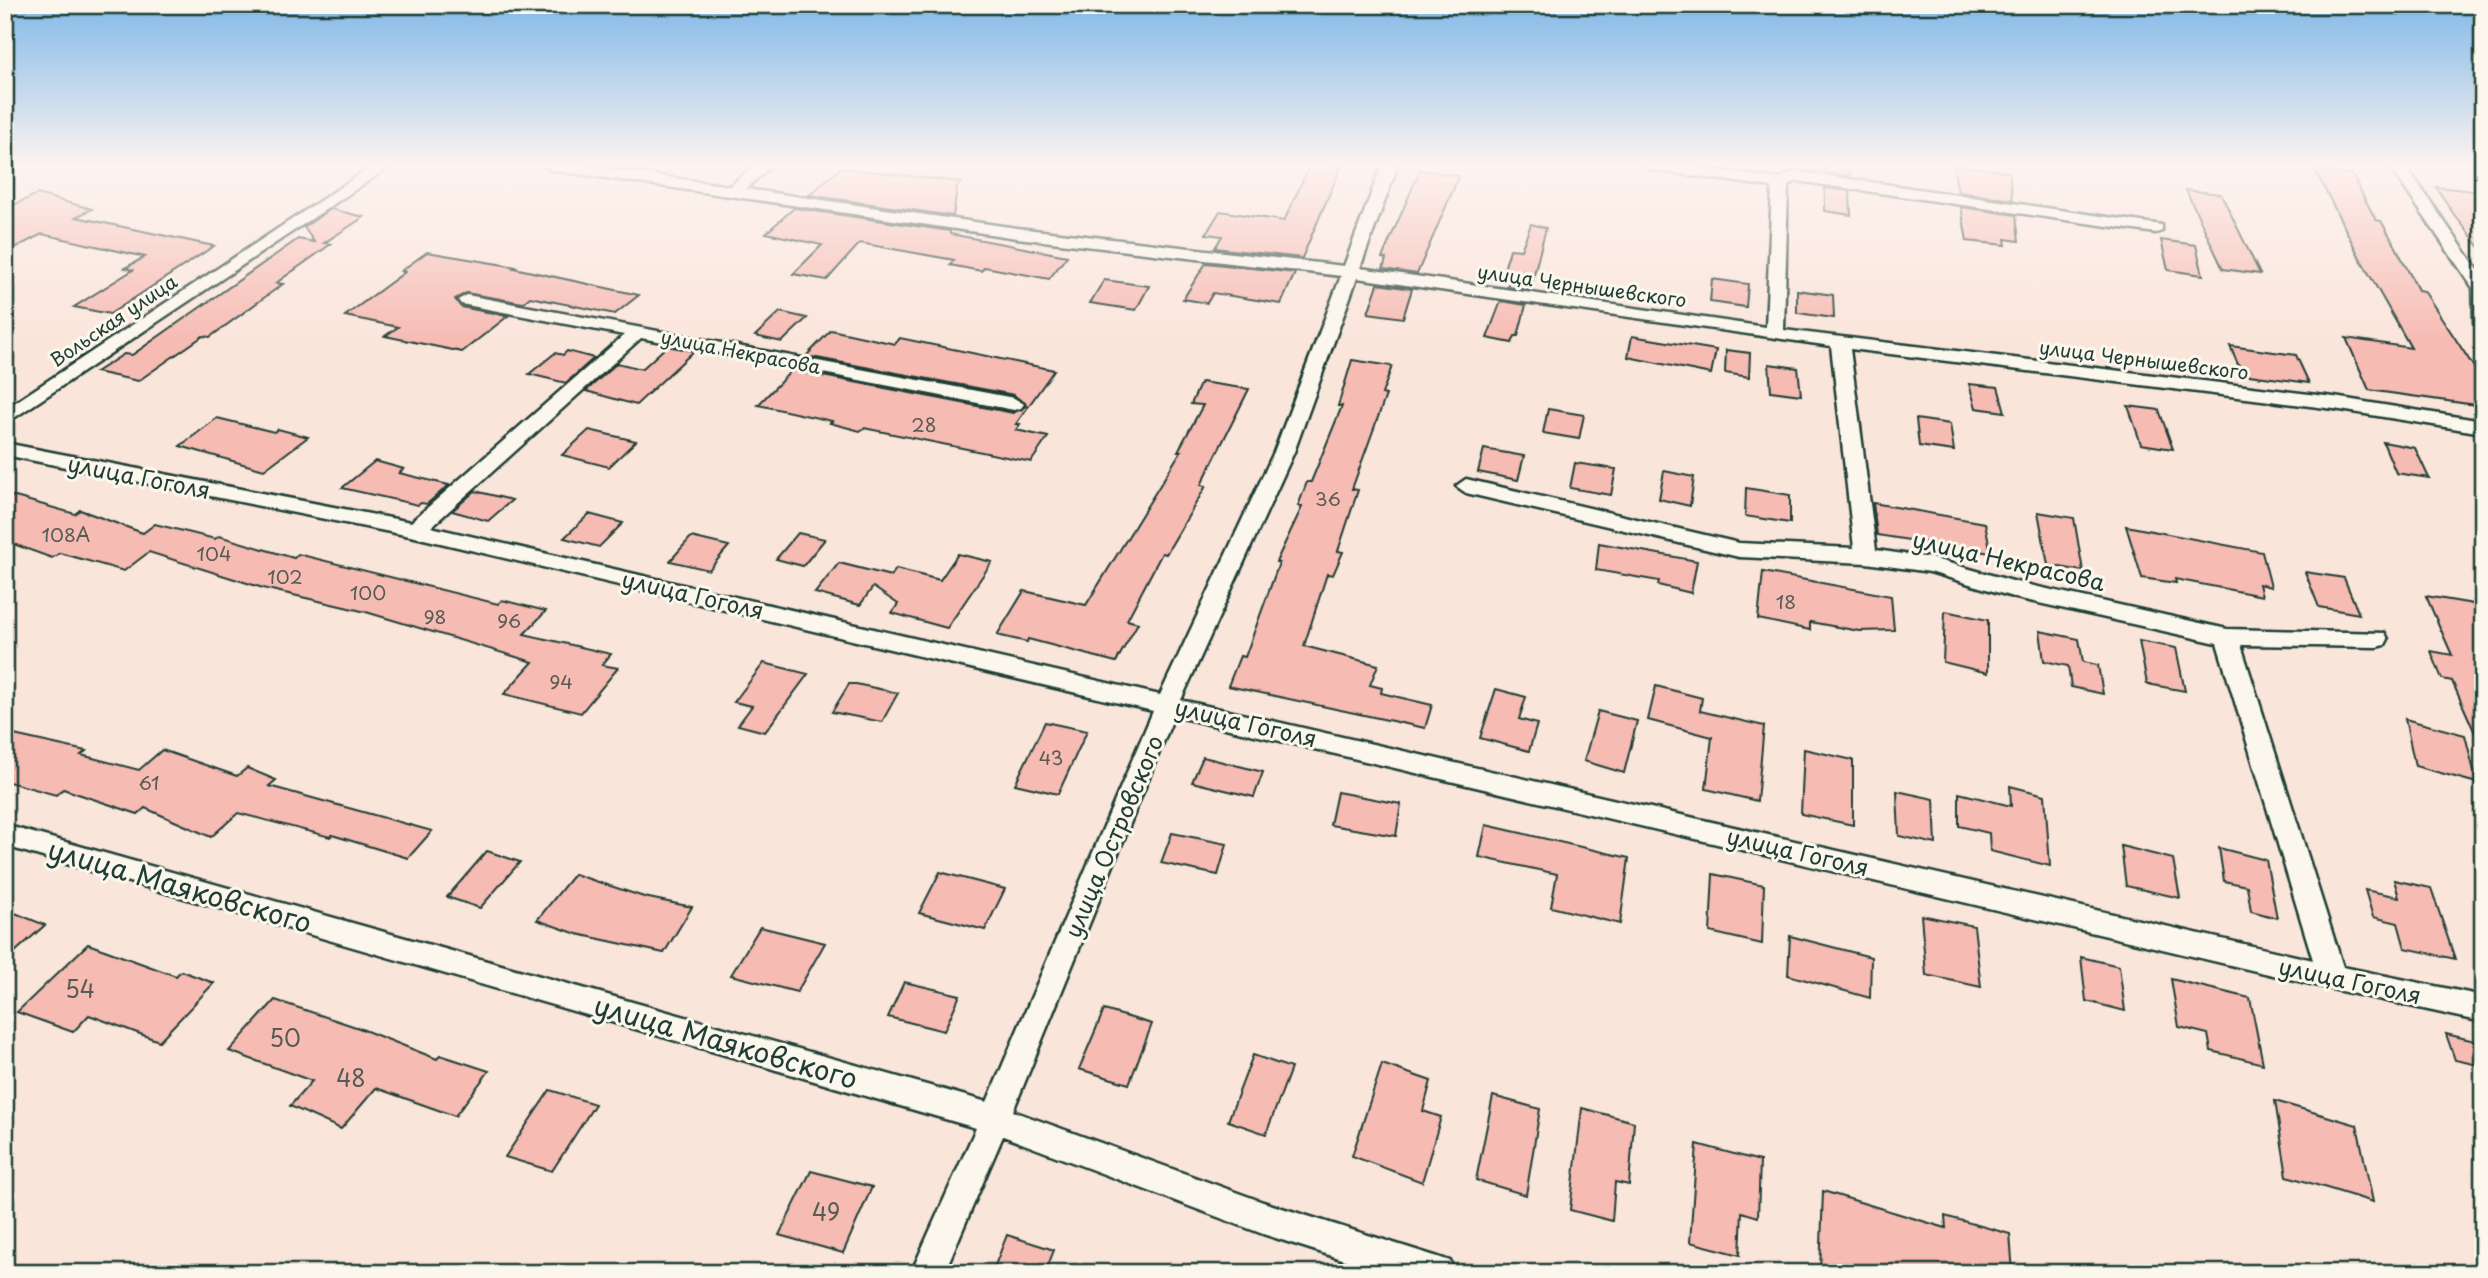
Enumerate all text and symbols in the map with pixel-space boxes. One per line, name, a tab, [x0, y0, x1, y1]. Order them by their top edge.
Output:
street label: улица Чернышевского	[1476, 256, 1688, 314]
street label: Вольская улица	[44, 267, 182, 373]
street label: улица Некрасова	[659, 322, 824, 380]
street label: улица Чернышевского	[2038, 332, 2250, 386]
house number: 28	[911, 410, 937, 438]
street label: улица Гоголя	[65, 445, 213, 507]
house number: 36	[1315, 484, 1341, 512]
house number: 108А	[42, 520, 90, 548]
street label: улица Некрасова	[1909, 521, 2109, 599]
house number: 104	[197, 539, 231, 567]
street label: улица Гоголя	[619, 561, 767, 627]
house number: 102	[267, 562, 303, 590]
house number: 100	[350, 578, 386, 606]
house number: 18	[1776, 587, 1796, 615]
house number: 98	[424, 602, 447, 630]
house number: 96	[497, 606, 521, 634]
house number: 94	[549, 667, 573, 695]
street label: улица Гоголя	[1172, 689, 1320, 755]
street label: улица Островского	[1054, 729, 1172, 943]
house number: 43	[1039, 743, 1063, 771]
house number: 61	[138, 768, 160, 796]
street label: улица Гоголя	[1724, 818, 1872, 884]
street label: улица Маяковского	[43, 827, 317, 943]
street label: улица Гоголя	[2276, 948, 2424, 1012]
house number: 54	[65, 971, 95, 1006]
street label: улица Маяковского	[589, 983, 863, 1099]
house number: 50	[269, 1020, 301, 1055]
house number: 48	[336, 1060, 366, 1095]
house number: 49	[812, 1194, 840, 1229]

